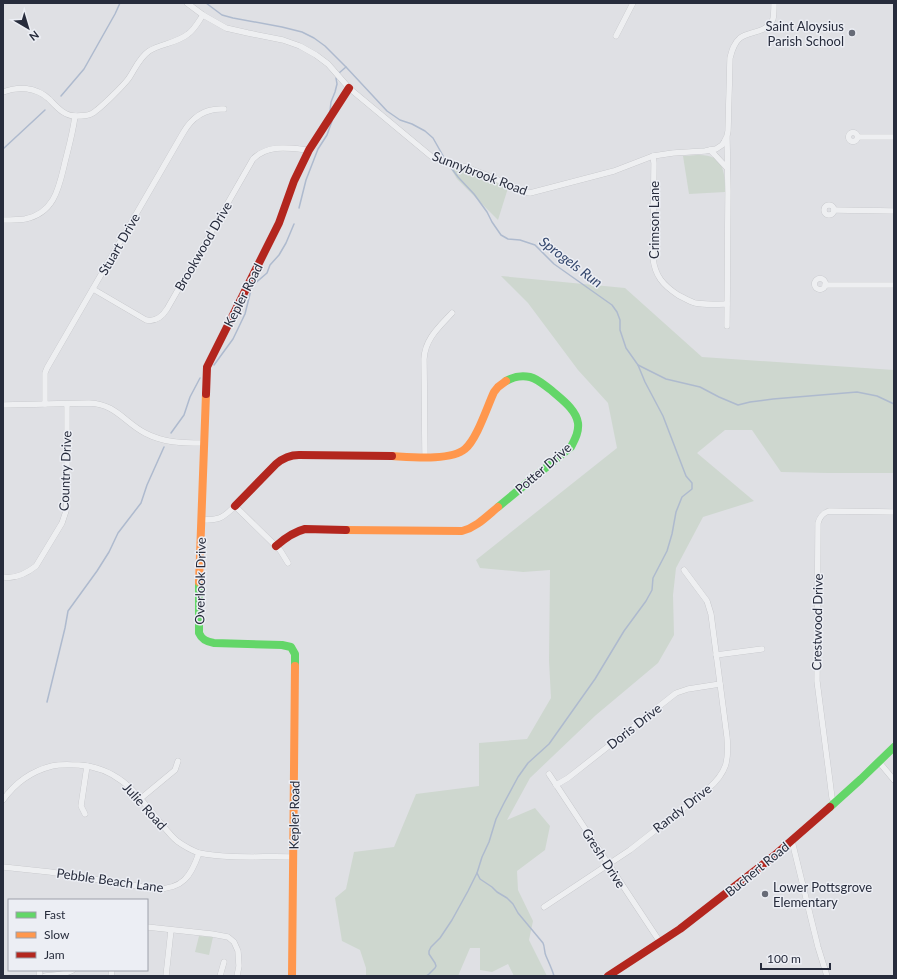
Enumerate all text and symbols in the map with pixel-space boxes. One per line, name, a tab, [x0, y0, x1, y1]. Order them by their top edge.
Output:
north arrow	[8, 8, 48, 48]
place label: Saint Aloysius Parish School	[766, 18, 844, 49]
marker: Saint Aloysius Parish School	[847, 28, 857, 38]
text: N	[27, 29, 42, 44]
street label: Sunnybrook Road	[430, 148, 530, 198]
street label: Crimson Lane	[646, 181, 662, 259]
street label: Brookwood Drive	[171, 198, 235, 294]
street label: Stuart Drive	[95, 210, 143, 278]
water label: Sprogels Run	[537, 232, 606, 291]
street label: Kepler Road	[220, 261, 266, 329]
street label: Country Drive	[56, 430, 74, 511]
street label: Potter Drive	[512, 439, 574, 497]
street label: Overlook Drive	[191, 537, 209, 625]
street label: Crestwood Drive	[808, 573, 826, 670]
street label: Doris Drive	[603, 700, 665, 752]
street label: Julie Road	[120, 779, 170, 833]
street label: Kepler Road	[285, 780, 303, 850]
street label: Randy Drive	[650, 780, 715, 836]
street label: Gresh Drive	[579, 825, 629, 891]
street label: Buchert Road	[722, 838, 792, 900]
street label: Pebble Beach Lane	[55, 865, 165, 895]
place label: Lower Pottsgrove Elementary	[773, 879, 872, 910]
marker: Lower Pottsgrove Elementary	[760, 889, 770, 899]
legend	[8, 899, 148, 971]
text: Fast	[44, 907, 66, 922]
text: Slow	[44, 927, 70, 942]
scale bar	[761, 945, 830, 971]
text: Jam	[44, 947, 65, 962]
text: 100 m	[767, 951, 801, 966]

